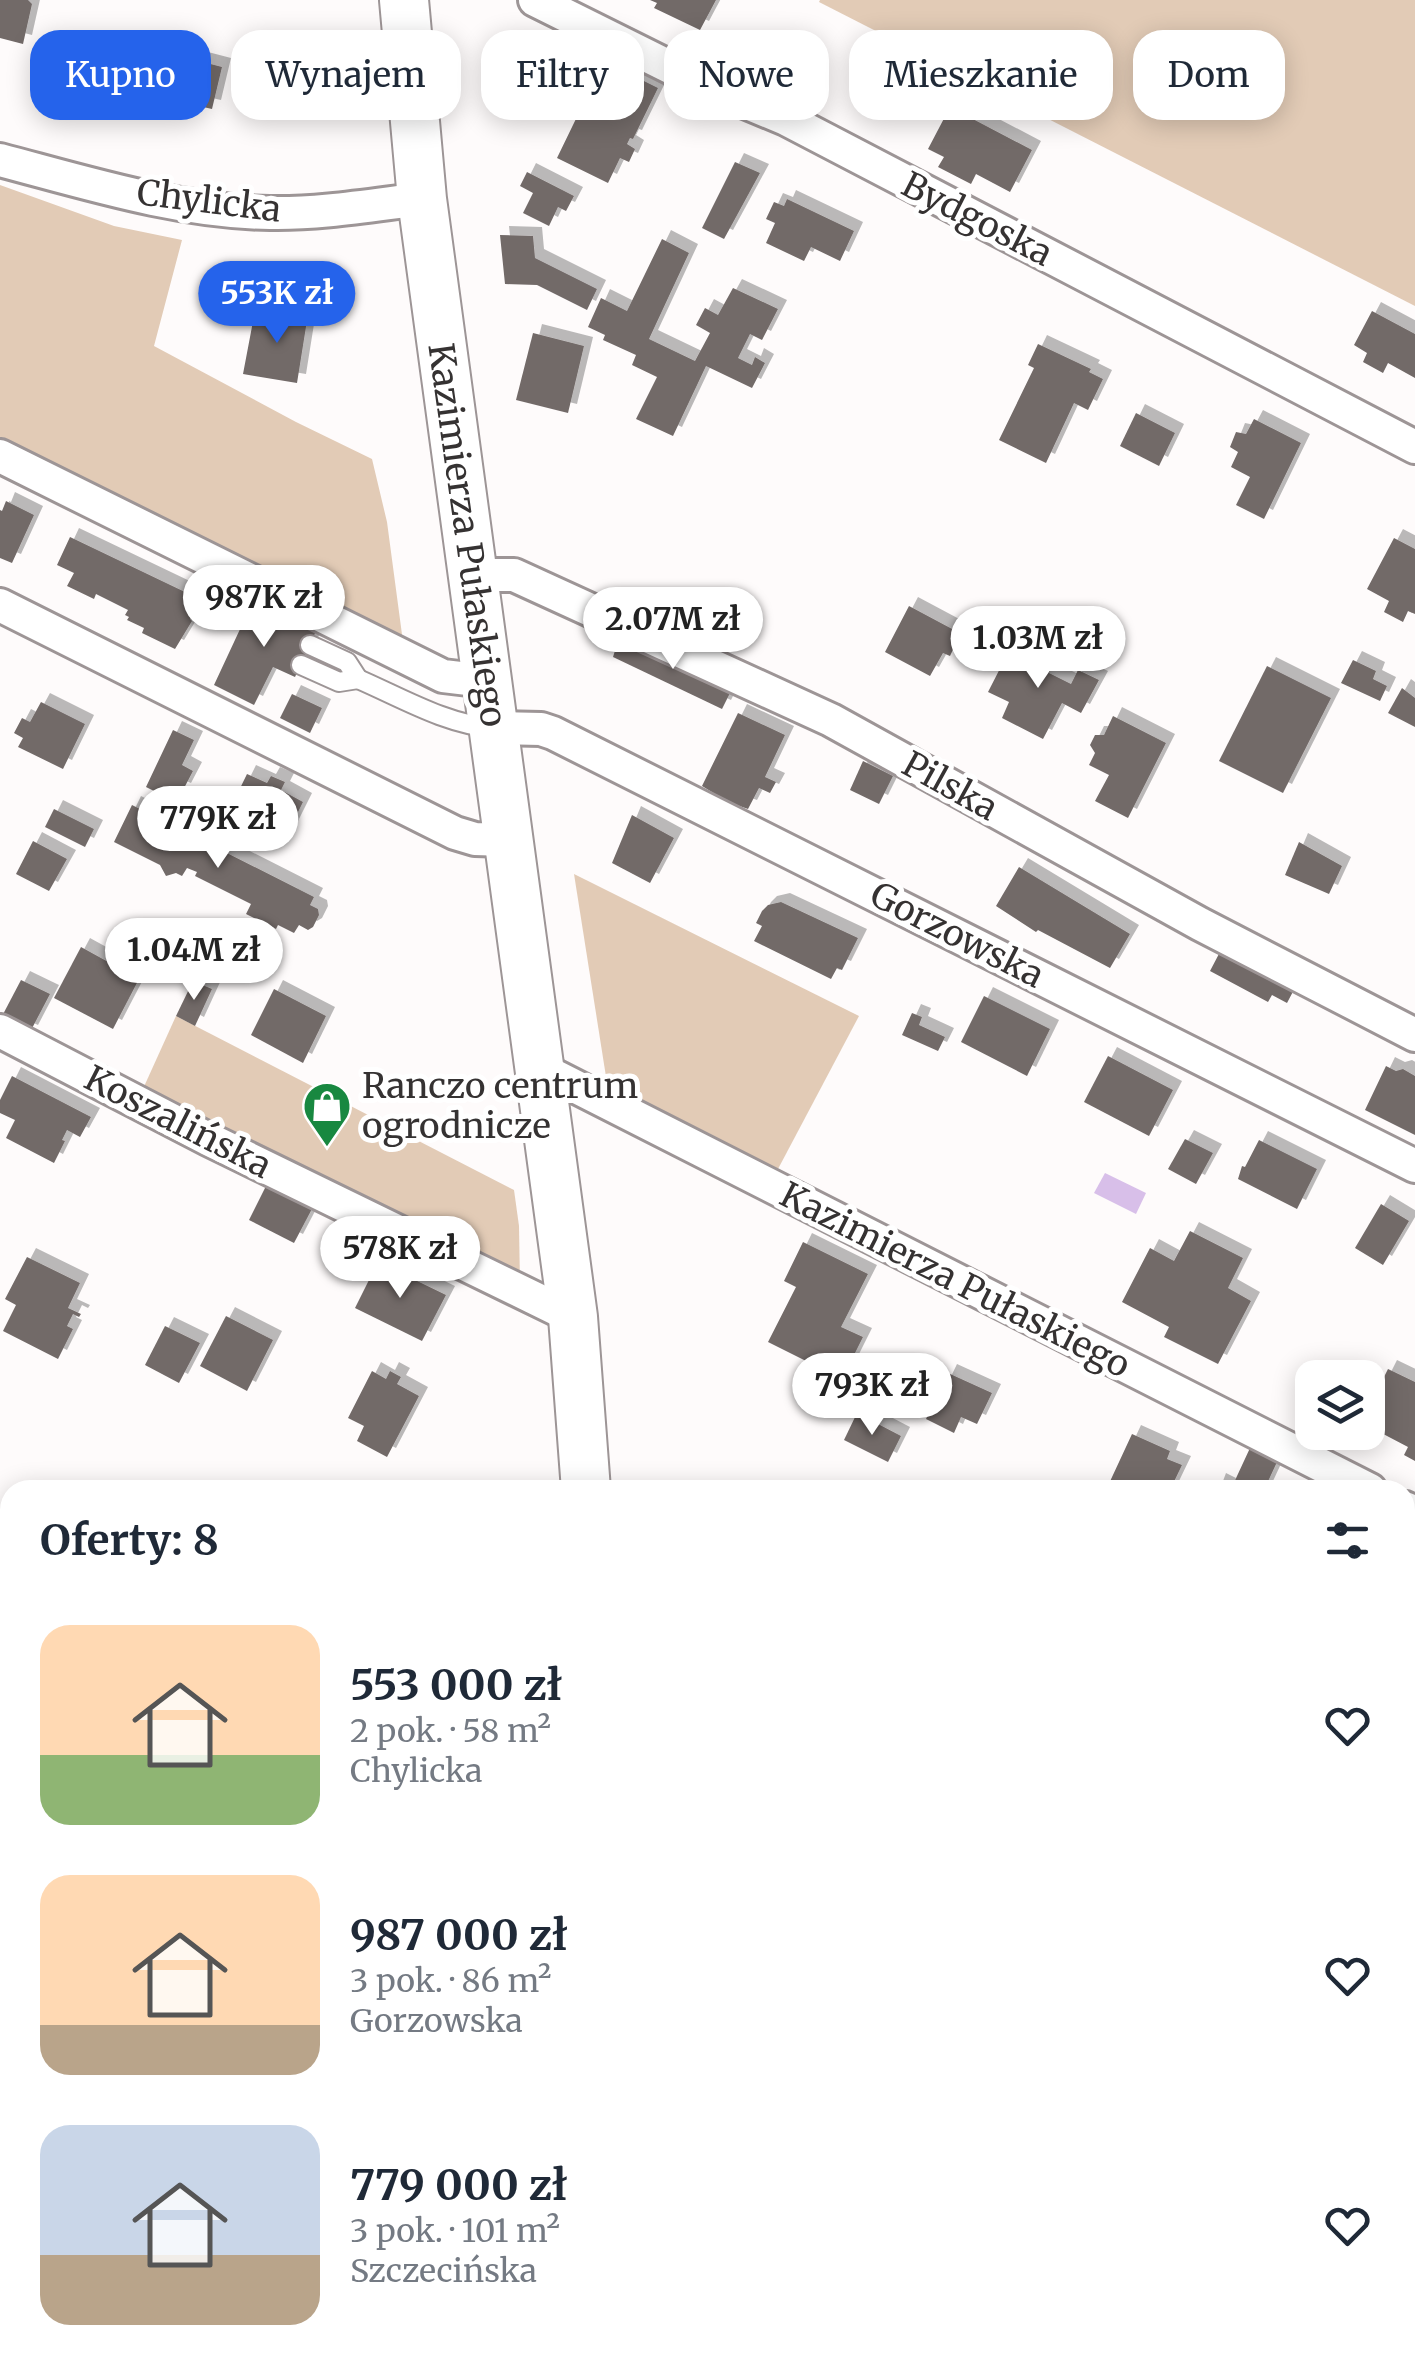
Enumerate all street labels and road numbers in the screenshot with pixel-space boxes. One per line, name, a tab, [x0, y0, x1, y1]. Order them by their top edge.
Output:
street label: Bydgoska	[894, 162, 1060, 276]
street label: Chylicka	[134, 170, 284, 232]
street label: Kazimierza Pułaskiego	[418, 340, 516, 730]
street label: Pilska	[895, 742, 1005, 830]
street label: Gorzowska	[863, 873, 1051, 997]
street label: Koszalińska	[77, 1056, 279, 1188]
street label: Kazimierza Pułaskiego	[773, 1173, 1137, 1387]

